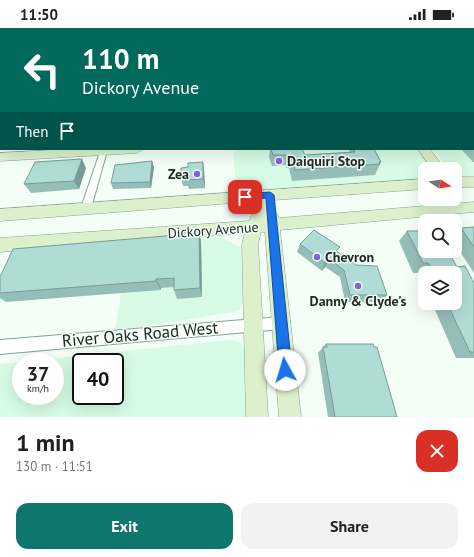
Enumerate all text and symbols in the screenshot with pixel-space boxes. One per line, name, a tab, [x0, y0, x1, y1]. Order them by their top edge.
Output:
text: 11:50	[20, 5, 58, 24]
text: 110 m	[82, 40, 159, 77]
icon: left	[16, 44, 68, 96]
text: Dickory Avenue	[82, 76, 199, 99]
icon: arrive	[56, 120, 78, 142]
text: Then	[16, 122, 48, 141]
place label: Daiquiri Stop	[287, 152, 366, 170]
marker: Daiquiri Stop	[274, 156, 284, 166]
north arrow	[418, 162, 462, 206]
map controls	[418, 162, 462, 310]
place label: Zea	[168, 165, 189, 183]
marker: Zea	[192, 169, 202, 179]
pin	[228, 180, 262, 214]
icon: arrive	[234, 186, 256, 208]
button: search	[418, 214, 462, 258]
street label: Dickory Avenue	[167, 218, 259, 242]
place label: Chevron	[325, 248, 374, 266]
marker: Chevron	[312, 252, 322, 262]
button: layers	[418, 266, 462, 310]
marker: Danny & Clyde's	[353, 281, 363, 291]
place label: Danny & Clyde's	[310, 292, 406, 310]
street label: River Oaks Road West	[61, 316, 219, 352]
position arrow	[264, 349, 306, 391]
speed limit sign: 40	[72, 353, 124, 405]
text: 37	[27, 361, 49, 387]
text: km/h	[27, 382, 49, 395]
text: 1 min	[16, 427, 75, 458]
button: close	[416, 430, 458, 472]
text: 130 m · 11:51	[16, 458, 93, 475]
button: Exit	[16, 503, 233, 549]
button: Share	[241, 503, 458, 549]

